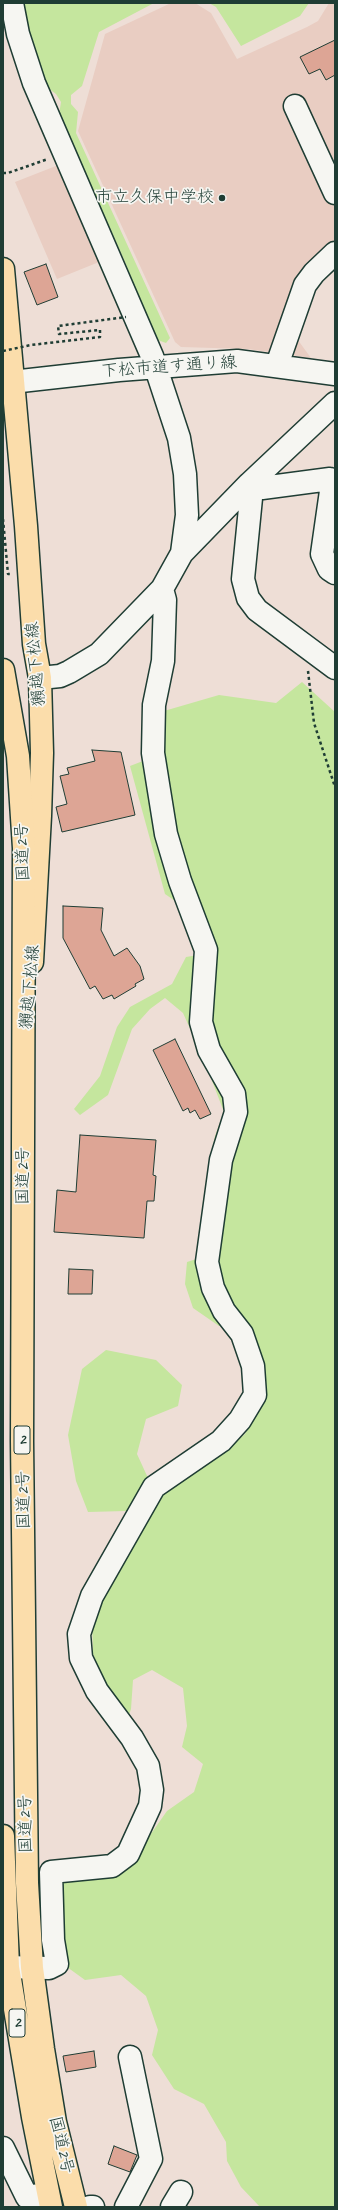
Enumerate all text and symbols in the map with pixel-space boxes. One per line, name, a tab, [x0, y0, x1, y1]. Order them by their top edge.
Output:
place label: 市立久保中学校	[95, 188, 214, 208]
marker: 市立久保中学校	[217, 193, 227, 203]
street label: 下松市道す通り線	[100, 352, 238, 382]
street label: 獺越下松線	[22, 621, 50, 707]
street label: 国道2号	[12, 822, 34, 882]
street label: 獺越下松線	[16, 944, 44, 1030]
street label: 国道2号	[14, 1147, 34, 1205]
road number: 2	[14, 1426, 30, 1454]
street label: 国道2号	[13, 1471, 35, 1529]
street label: 国道2号	[15, 1795, 37, 1853]
road number: 2	[9, 2009, 25, 2037]
street label: 国道2号	[44, 2114, 78, 2176]

